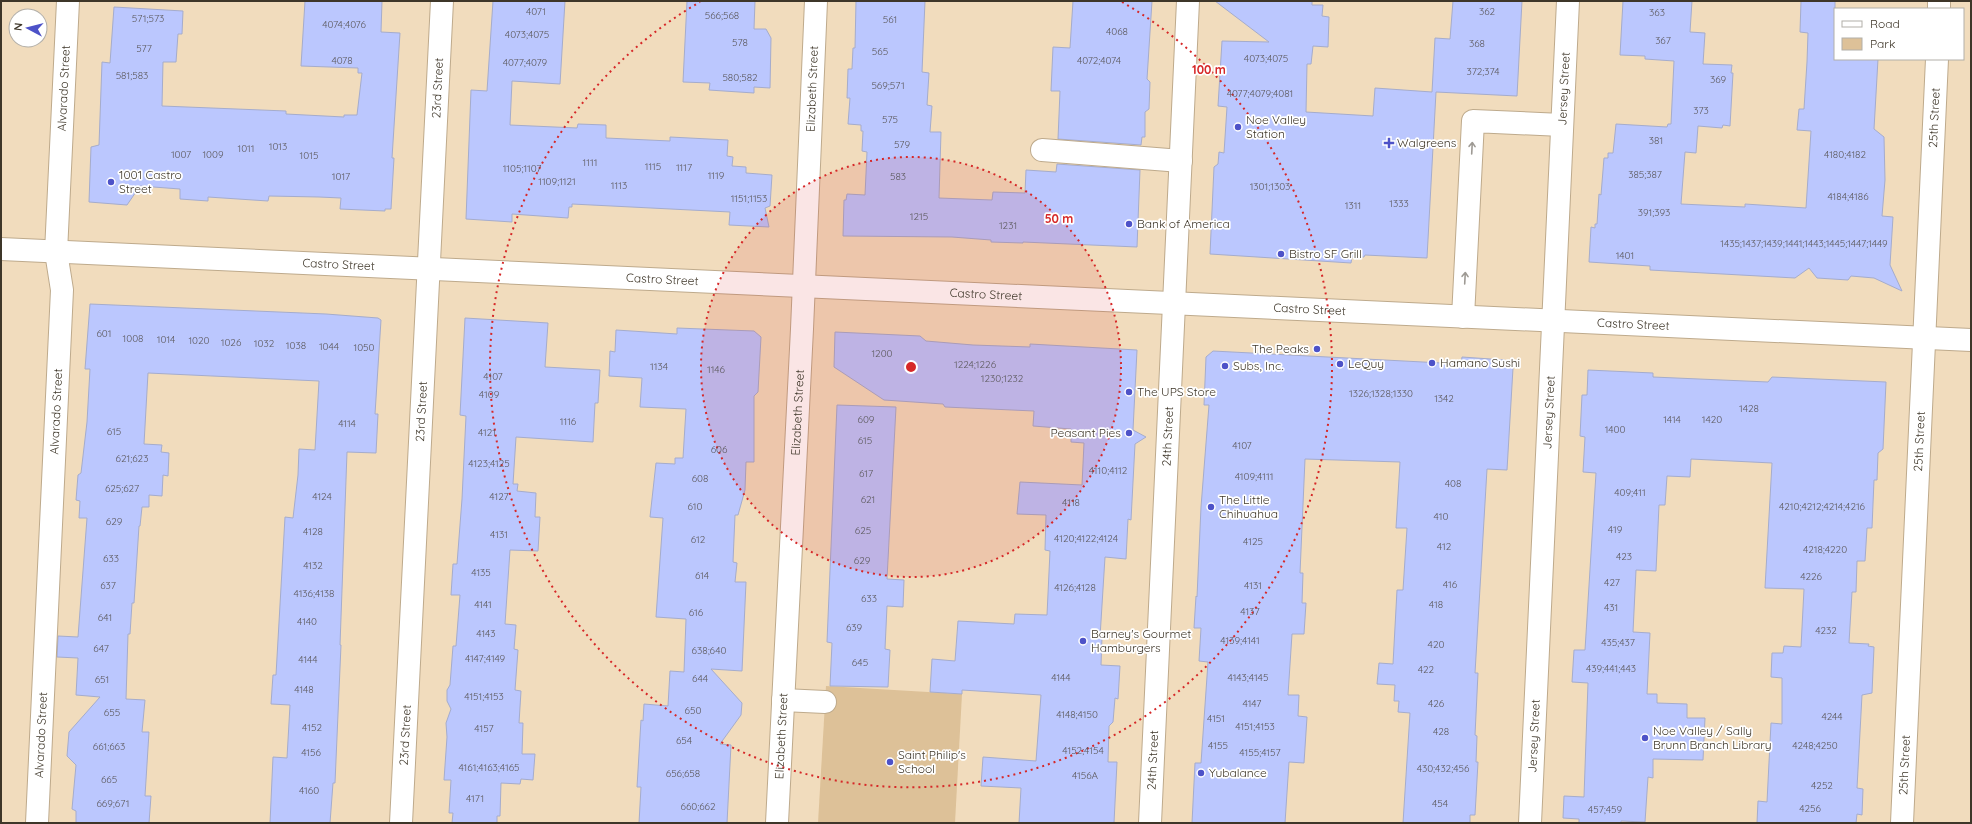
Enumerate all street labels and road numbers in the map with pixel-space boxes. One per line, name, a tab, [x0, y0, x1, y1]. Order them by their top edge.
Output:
street label: Alvarado Street	[54, 45, 73, 132]
street label: Elizabeth Street	[802, 45, 821, 132]
street label: Jersey Street	[1554, 52, 1573, 126]
street label: 23rd Street	[428, 57, 446, 119]
street label: 25th Street	[1925, 87, 1943, 148]
street label: Castro Street	[302, 255, 375, 273]
street label: Castro Street	[626, 270, 699, 288]
street label: Castro Street	[949, 285, 1023, 303]
street label: Castro Street	[1273, 300, 1346, 318]
street label: Castro Street	[1597, 315, 1670, 333]
street label: Alvarado Street	[46, 368, 65, 455]
street label: Elizabeth Street	[788, 369, 807, 456]
street label: Jersey Street	[1539, 375, 1558, 450]
street label: 23rd Street	[412, 381, 430, 442]
street label: 24th Street	[1158, 406, 1176, 467]
street label: 25th Street	[1910, 411, 1928, 472]
street label: Alvarado Street	[31, 692, 50, 779]
street label: Elizabeth Street	[771, 693, 791, 780]
street label: Jersey Street	[1524, 699, 1543, 773]
street label: 23rd Street	[396, 704, 414, 766]
street label: 24th Street	[1144, 730, 1161, 790]
street label: 25th Street	[1895, 735, 1913, 795]

